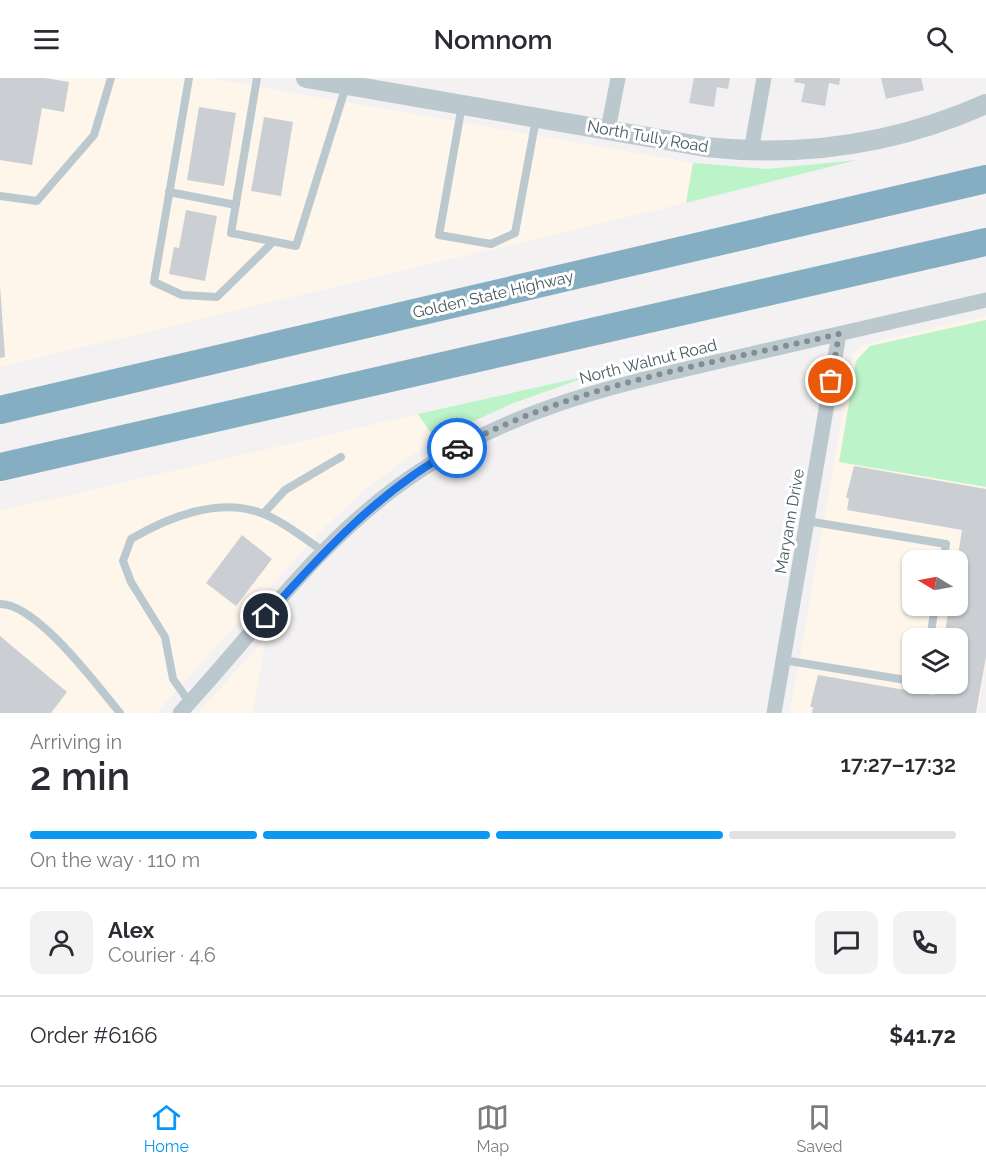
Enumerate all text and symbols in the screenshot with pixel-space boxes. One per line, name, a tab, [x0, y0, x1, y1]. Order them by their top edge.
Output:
icon: menu	[30, 23, 63, 56]
icon: search	[923, 23, 956, 56]
text: Nomnom	[433, 24, 553, 55]
street label: North Tully Road	[586, 116, 710, 157]
street label: Golden State Highway	[411, 267, 576, 322]
street label: North Walnut Road	[577, 335, 719, 388]
pin	[805, 355, 856, 406]
icon: bag	[814, 364, 847, 397]
courier	[427, 418, 487, 478]
icon: car	[441, 432, 474, 465]
street label: Maryann Drive	[771, 467, 808, 575]
north arrow	[902, 550, 968, 616]
map controls	[902, 550, 968, 694]
pin	[240, 590, 291, 641]
icon: home	[249, 599, 282, 632]
button: layers	[902, 628, 968, 694]
text: Arriving in	[30, 730, 122, 754]
text: 17:27–17:32	[841, 751, 956, 777]
text: 2 min	[30, 753, 130, 799]
text: On the way · 110 m	[30, 848, 200, 872]
button: person	[30, 911, 93, 974]
button: chat	[815, 911, 878, 974]
button: phone	[893, 911, 956, 974]
text: Alex	[108, 917, 154, 943]
text: Courier · 4.6	[108, 943, 216, 967]
text: Order #6166	[30, 1022, 157, 1048]
text: $41.72	[889, 1022, 956, 1048]
tab: Home	[144, 1101, 189, 1156]
tab: Map	[476, 1101, 509, 1156]
tab: Saved	[797, 1101, 842, 1156]

